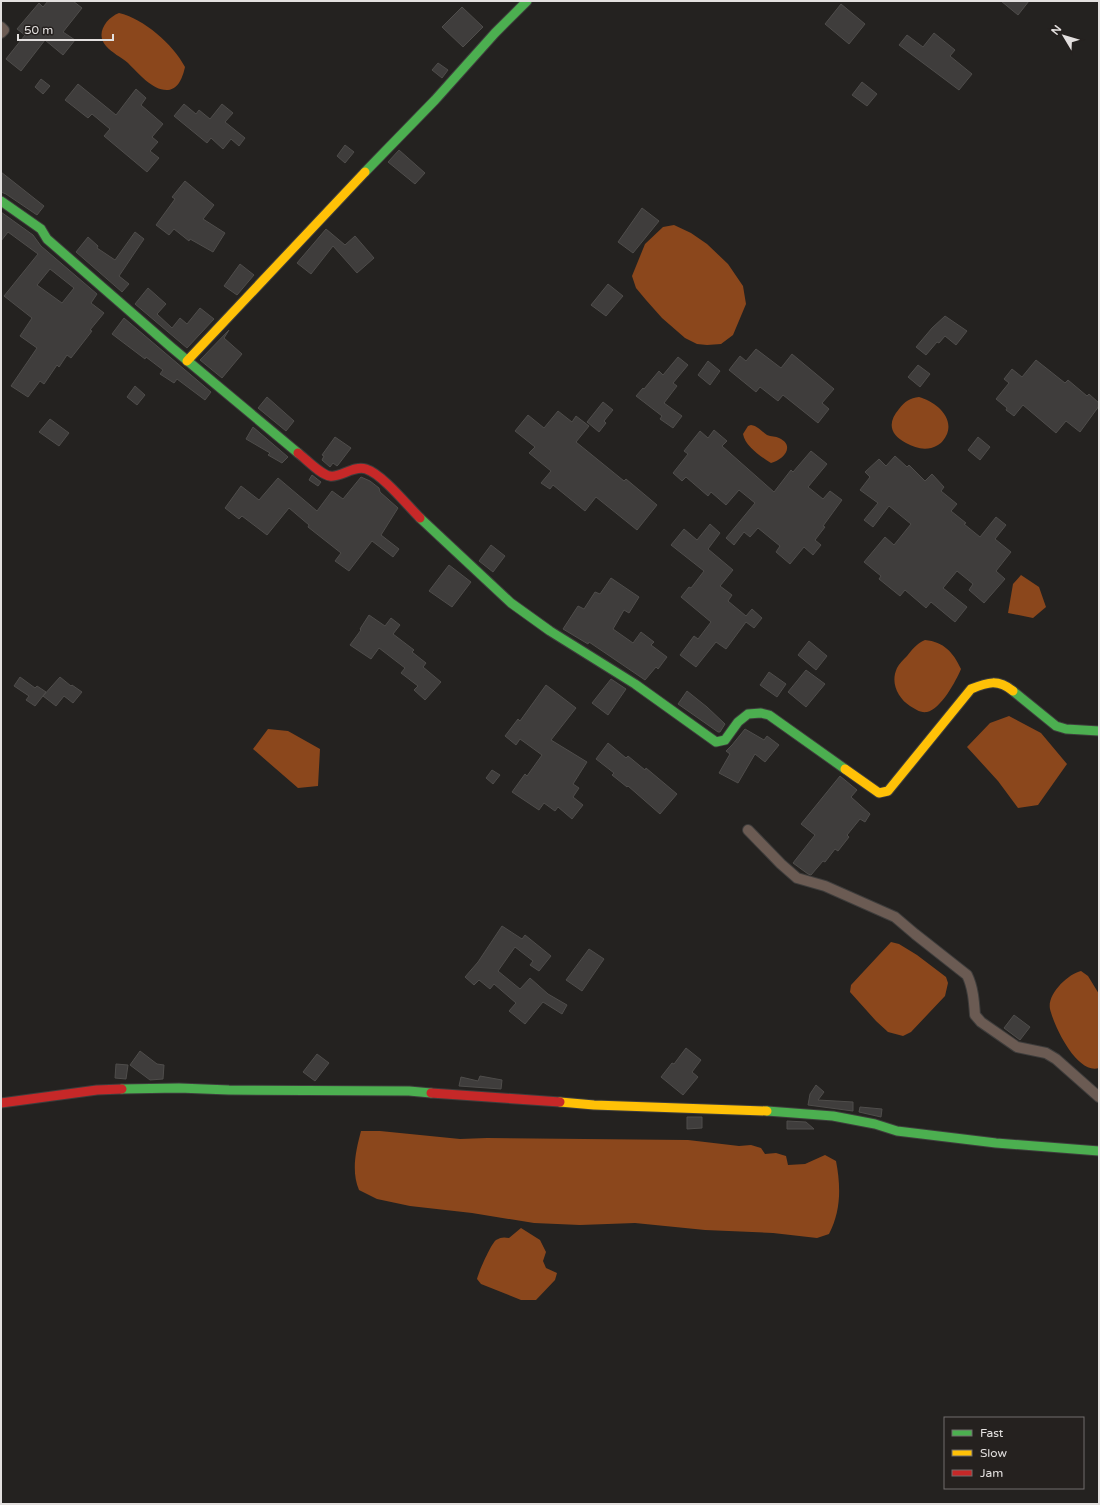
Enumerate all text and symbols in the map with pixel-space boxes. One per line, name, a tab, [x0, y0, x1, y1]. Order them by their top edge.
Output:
scale bar	[18, 16, 113, 42]
north arrow	[1044, 16, 1084, 56]
text: 50 m	[24, 23, 53, 37]
text: N	[1049, 23, 1064, 38]
legend	[944, 1417, 1084, 1489]
text: Fast	[980, 1426, 1004, 1440]
text: Slow	[980, 1446, 1007, 1460]
text: Jam	[980, 1466, 1003, 1480]

